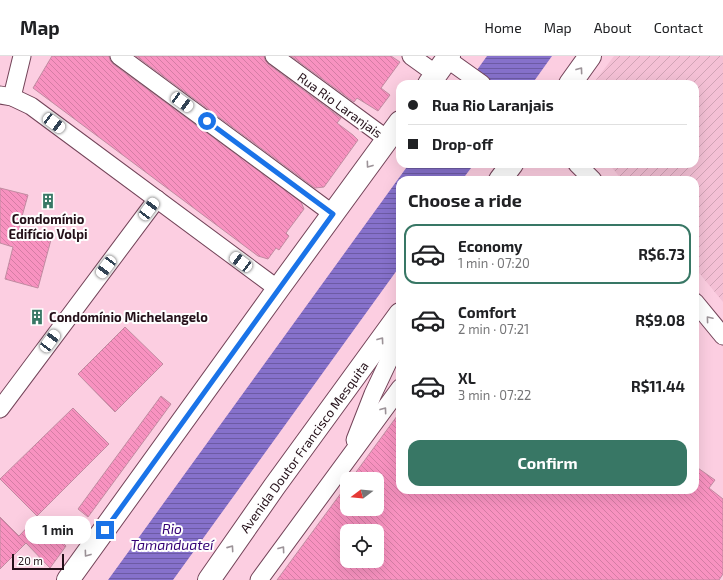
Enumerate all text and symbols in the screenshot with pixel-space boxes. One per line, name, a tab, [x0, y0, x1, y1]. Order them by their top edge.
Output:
text: Map	[20, 16, 60, 39]
text: Home	[485, 19, 522, 36]
text: Map	[544, 19, 572, 36]
text: About	[594, 19, 632, 36]
text: Contact	[654, 19, 703, 36]
one-way arrow	[575, 67, 583, 74]
street label: Rua Rio Laranjais	[294, 69, 386, 141]
car	[169, 90, 195, 114]
text: Rua Rio Laranjais	[432, 96, 554, 114]
car	[41, 111, 67, 135]
route start	[198, 112, 216, 130]
text: Drop-off	[432, 135, 493, 153]
one-way arrow	[366, 161, 374, 168]
text: Choose a ride	[408, 189, 522, 211]
building icon: Condomínio Edifício Volpi	[39, 192, 57, 210]
car	[137, 196, 161, 222]
place label: Condomínio Edifício Volpi	[8, 211, 88, 242]
icon: car	[410, 236, 446, 272]
text: Economy	[458, 237, 523, 255]
text: R$6.73	[638, 245, 685, 263]
car	[228, 250, 254, 274]
car	[94, 254, 118, 280]
text: 1 min · 07:20	[458, 255, 530, 271]
icon: car	[410, 302, 446, 338]
text: Comfort	[458, 303, 516, 321]
building icon: Condomínio Michelangelo	[28, 308, 46, 326]
place label: Condomínio Michelangelo	[49, 309, 208, 325]
text: R$9.08	[635, 311, 685, 329]
one-way arrow	[707, 316, 714, 323]
text: 2 min · 07:21	[458, 321, 529, 337]
car	[38, 328, 62, 354]
one-way arrow	[376, 337, 384, 344]
street label: Avenida Doutor Francisco Mesquita	[236, 358, 372, 536]
icon: car	[410, 368, 446, 404]
text: XL	[458, 369, 476, 387]
text: R$11.44	[631, 377, 685, 395]
text: 3 min · 07:22	[458, 387, 531, 403]
one-way arrow	[379, 407, 387, 414]
button: Confirm	[408, 440, 687, 486]
north arrow	[340, 472, 384, 516]
map controls	[340, 472, 384, 568]
callout: 1 min	[25, 516, 91, 544]
water label: Rio Tamanduateí	[130, 520, 215, 553]
route end	[96, 521, 114, 539]
text: 1 min	[42, 522, 74, 538]
button: locate	[340, 524, 384, 568]
one-way arrow	[226, 545, 234, 552]
one-way arrow	[277, 546, 284, 553]
one-way arrow	[85, 549, 92, 556]
scale bar	[12, 552, 64, 571]
text: 20 m	[18, 554, 43, 567]

